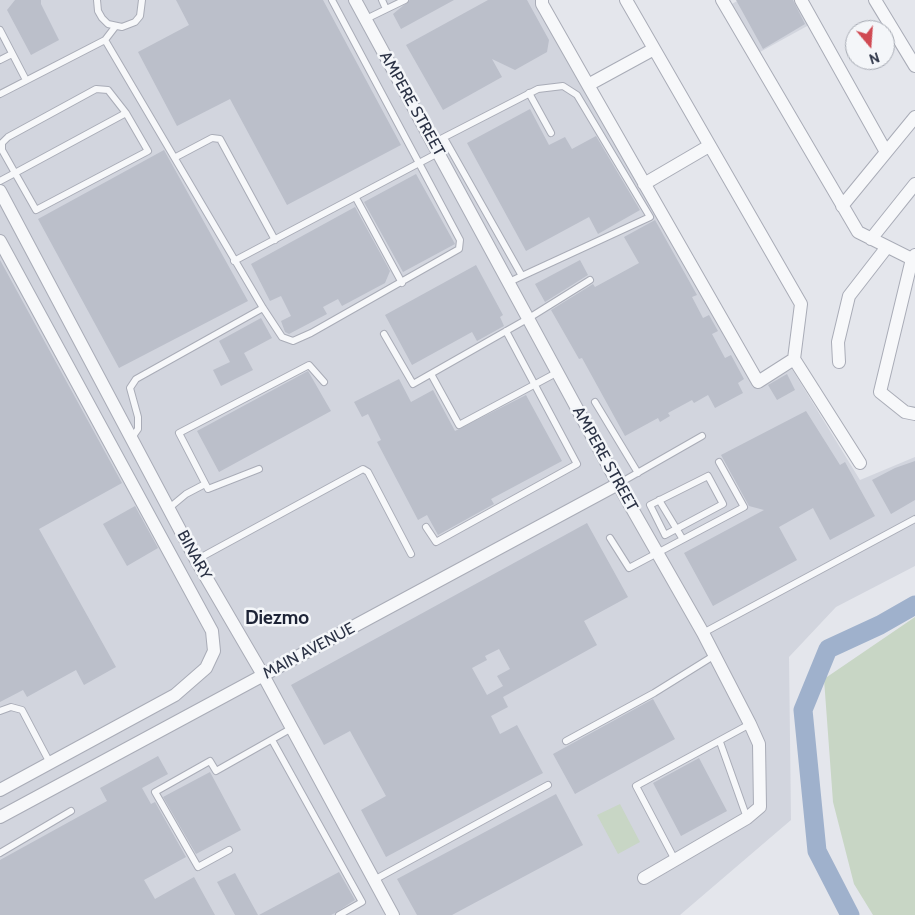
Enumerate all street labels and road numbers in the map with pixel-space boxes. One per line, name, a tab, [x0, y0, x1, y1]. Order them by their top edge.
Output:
street label: AMPERE STREET	[375, 48, 449, 160]
street label: AMPERE STREET	[568, 403, 642, 515]
street label: BINARY	[173, 527, 215, 583]
street label: MAIN AVENUE	[260, 619, 358, 683]

